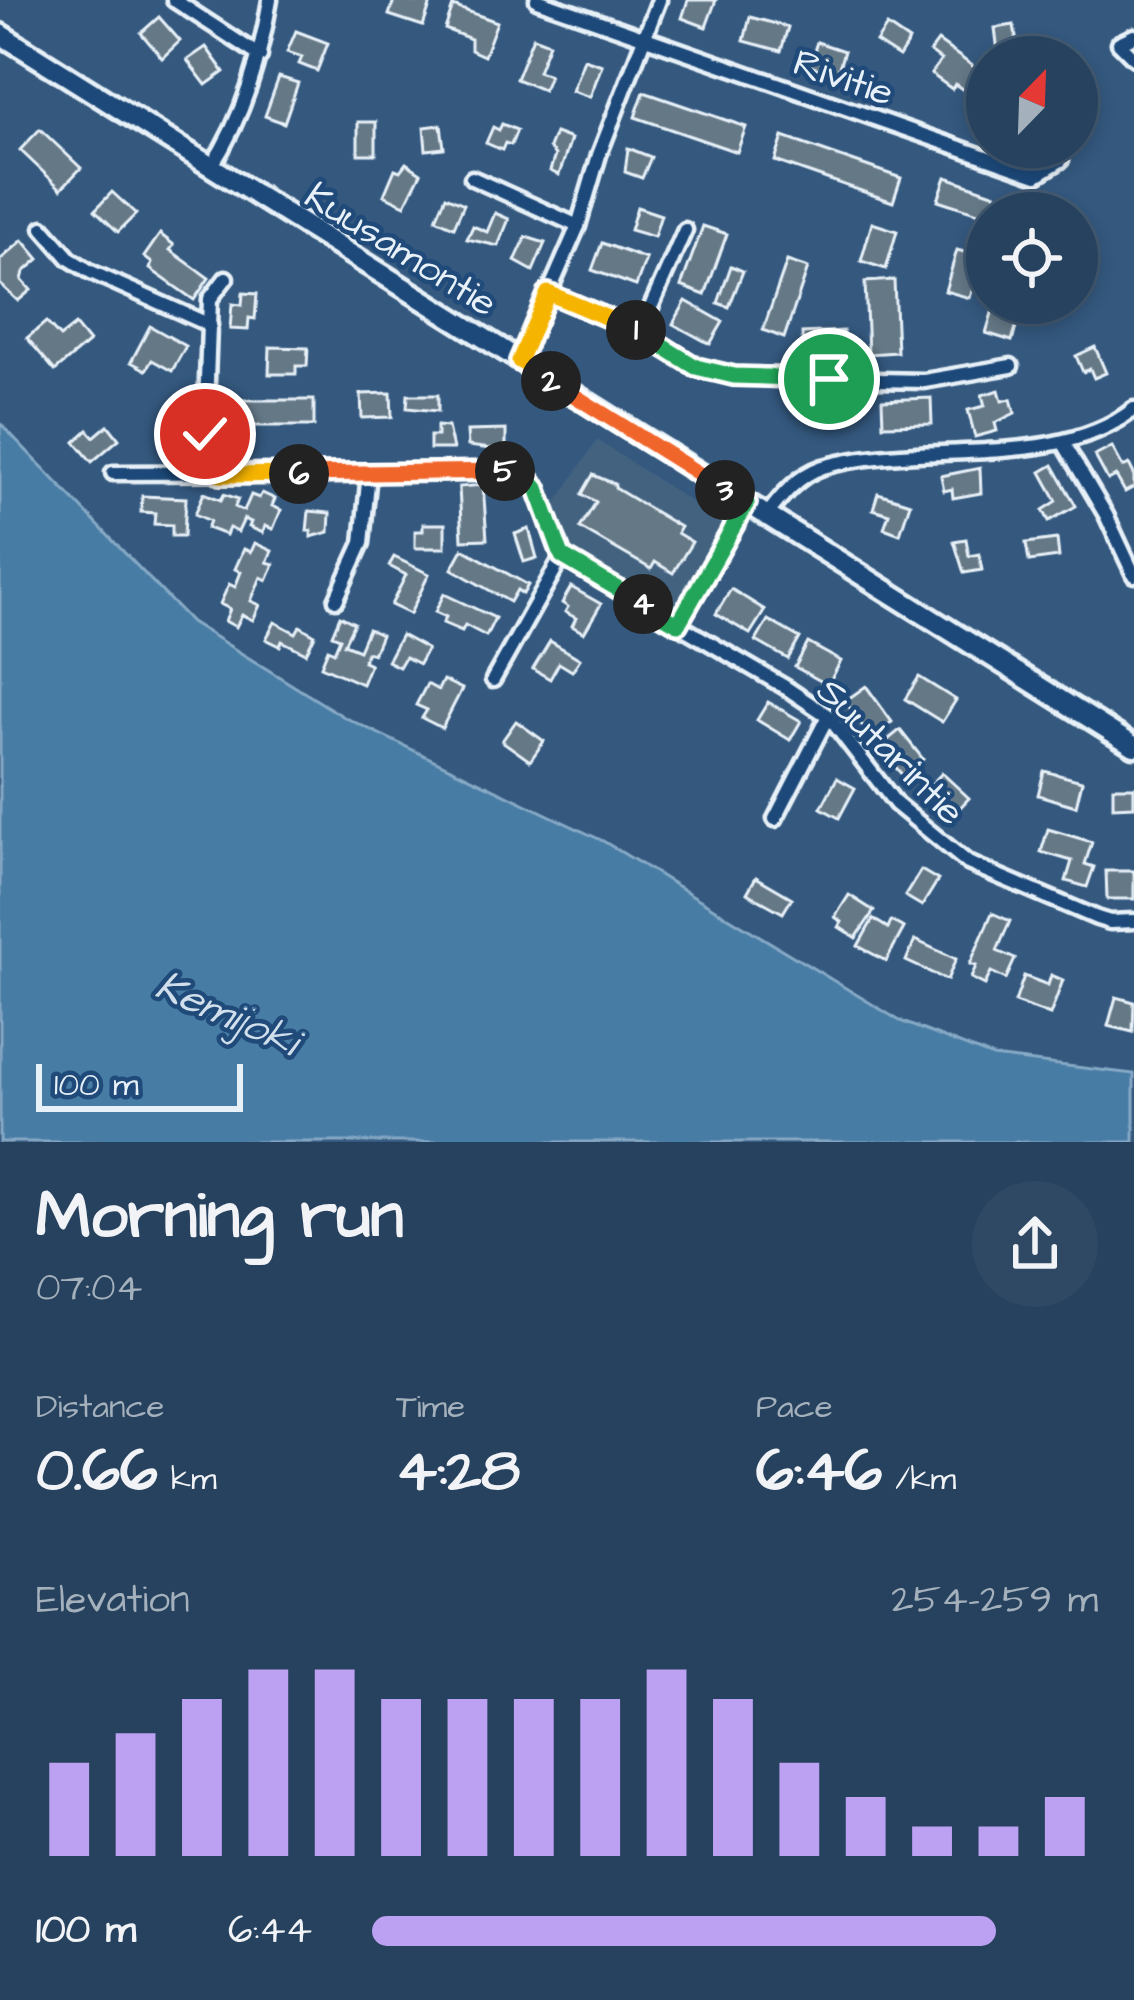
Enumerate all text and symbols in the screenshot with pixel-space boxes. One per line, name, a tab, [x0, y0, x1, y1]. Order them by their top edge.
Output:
north arrow	[966, 36, 1098, 168]
map controls	[966, 36, 1098, 324]
street label: Rivitie	[786, 37, 900, 121]
street label: Kuusamontie	[294, 170, 507, 331]
button: locate	[966, 192, 1098, 324]
pin: 1	[606, 300, 666, 360]
text: 1	[634, 307, 638, 353]
pin	[778, 328, 880, 430]
icon: arrive	[796, 346, 862, 412]
pin: 2	[521, 351, 581, 411]
text: 2	[542, 358, 560, 404]
pin	[154, 383, 256, 485]
icon: check	[172, 401, 238, 467]
pin: 5	[475, 441, 535, 501]
pin: 6	[269, 444, 329, 504]
text: 5	[493, 448, 517, 494]
text: 6	[289, 451, 309, 497]
pin: 3	[695, 460, 755, 520]
text: 3	[717, 467, 733, 513]
pin: 4	[613, 574, 673, 634]
text: 4	[632, 581, 654, 627]
street label: Suutarintie	[804, 666, 976, 838]
water label: Kemijoki	[146, 958, 312, 1074]
scale bar	[36, 1058, 243, 1111]
text: 100 m	[54, 1062, 139, 1108]
text: Morning run	[36, 1171, 404, 1263]
button: share	[972, 1181, 1098, 1307]
text: 07:04	[36, 1262, 142, 1316]
text: Distance	[36, 1384, 164, 1430]
text: Time	[396, 1384, 465, 1430]
text: Pace	[756, 1384, 833, 1430]
text: 0.66	[36, 1430, 158, 1513]
text: 4:28	[396, 1430, 520, 1513]
text: 6:46	[756, 1430, 882, 1513]
text: km	[158, 1456, 217, 1502]
text: /km	[882, 1456, 956, 1502]
text: Elevation	[36, 1574, 190, 1628]
text: 254–259 m	[891, 1574, 1098, 1628]
text: 100 m	[36, 1904, 136, 1958]
text: 6:44	[228, 1904, 312, 1958]

